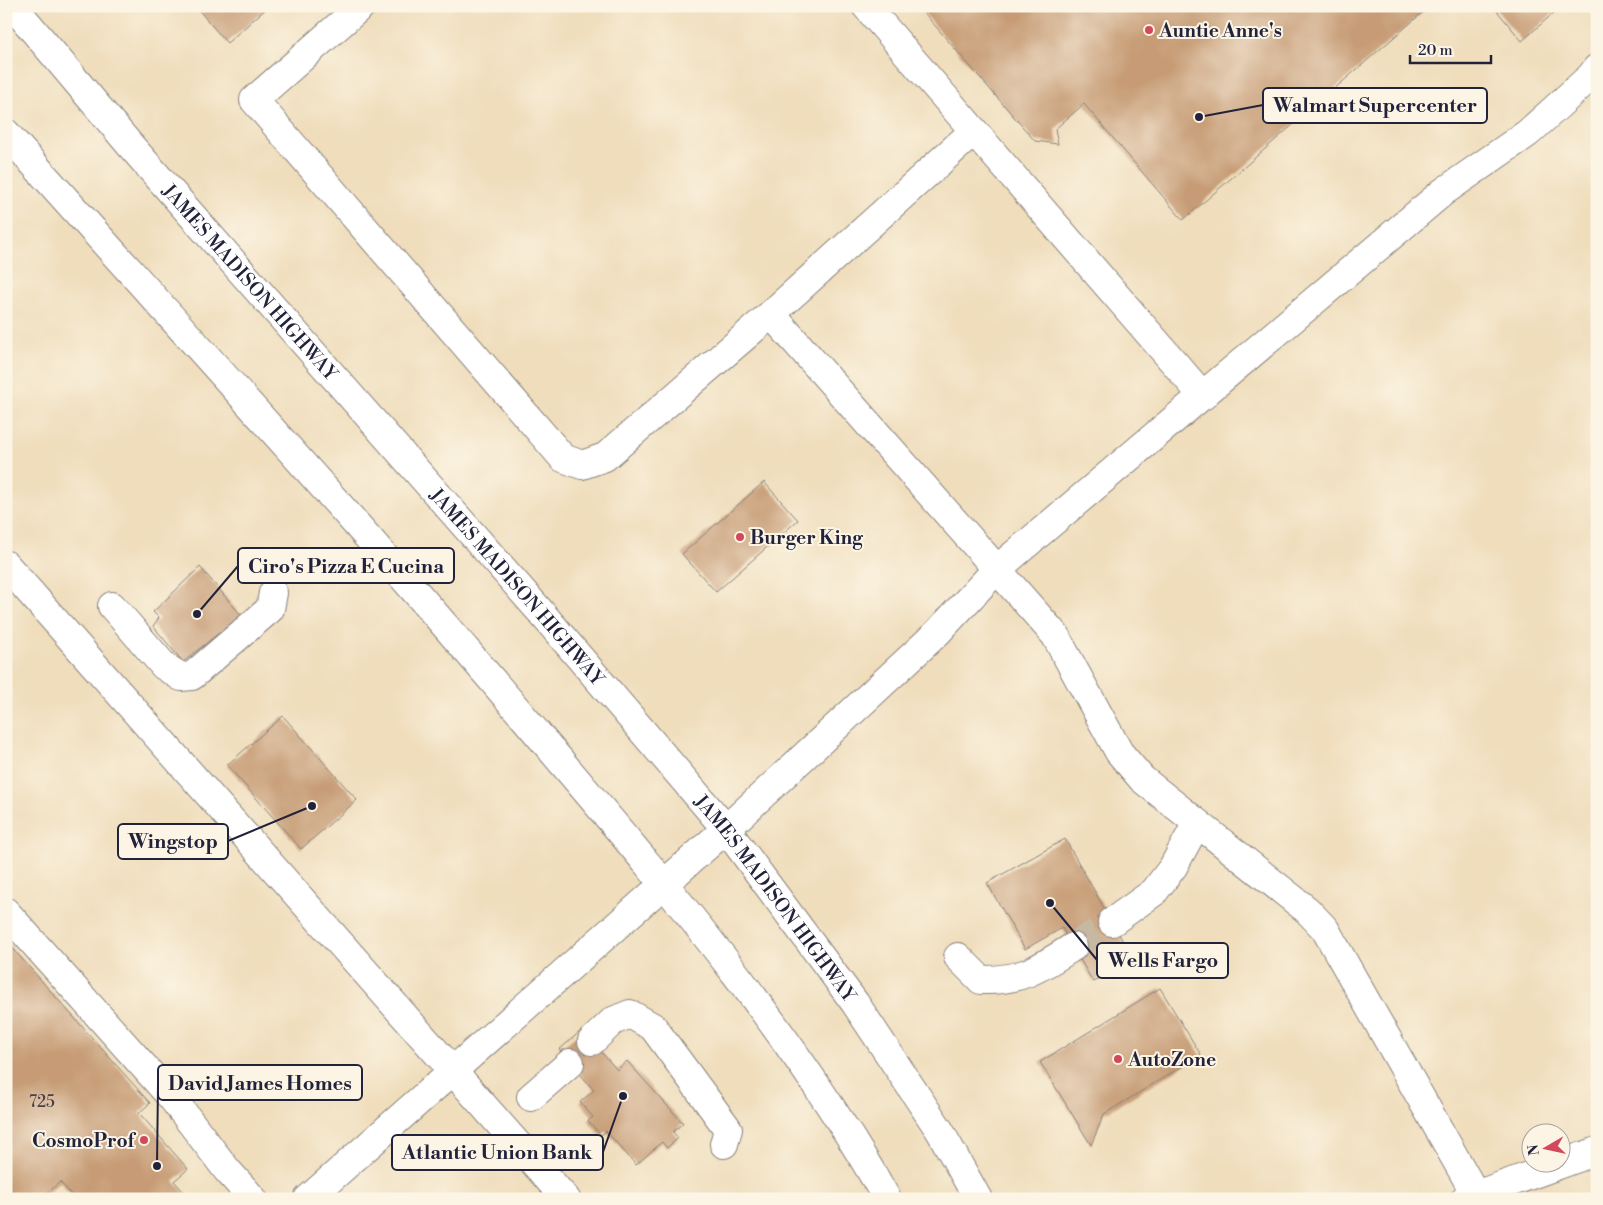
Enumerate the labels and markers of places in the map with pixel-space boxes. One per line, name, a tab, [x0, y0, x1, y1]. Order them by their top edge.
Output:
place label: Auntie Anne's	[1158, 19, 1282, 43]
marker: Auntie Anne's	[1143, 24, 1155, 36]
callout: Walmart Supercenter	[1263, 88, 1487, 123]
place label: Burger King	[750, 526, 864, 550]
marker: Burger King	[734, 531, 746, 543]
callout: Ciro's Pizza E Cucina	[238, 548, 454, 583]
callout: Wingstop	[118, 824, 228, 859]
callout: Wells Fargo	[1097, 943, 1228, 978]
place label: AutoZone	[1127, 1048, 1216, 1072]
marker: AutoZone	[1112, 1053, 1124, 1065]
callout: David James Homes	[158, 1065, 362, 1100]
place label: CosmoProf	[32, 1129, 136, 1153]
marker: CosmoProf	[138, 1134, 150, 1146]
callout: Atlantic Union Bank	[392, 1135, 603, 1170]

